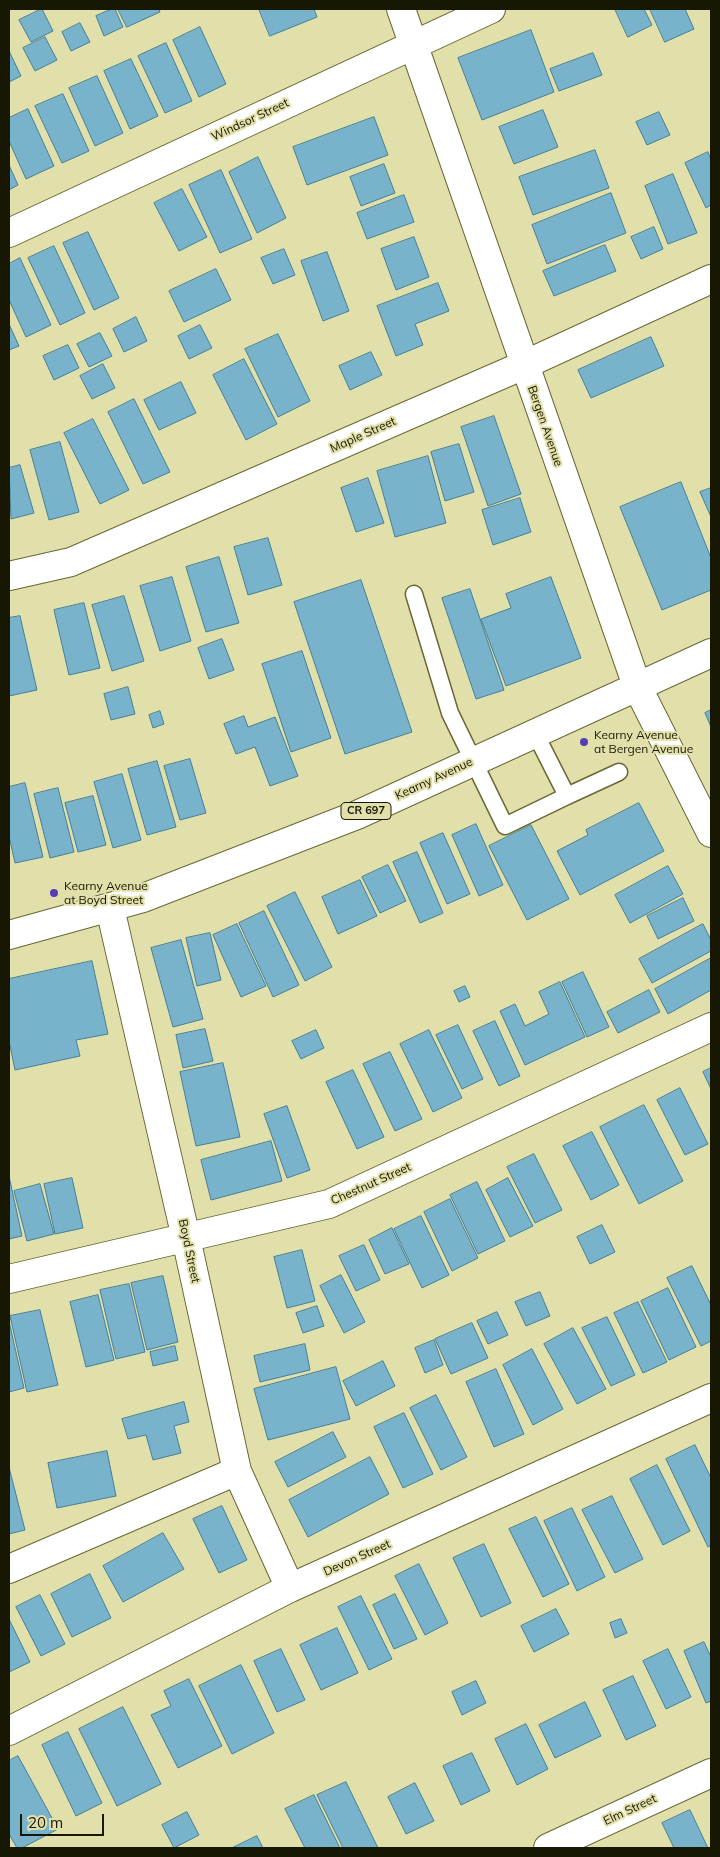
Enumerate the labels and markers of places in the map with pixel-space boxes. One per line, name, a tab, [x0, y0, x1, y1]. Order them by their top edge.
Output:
place label: Kearny Avenue at Bergen Avenue	[594, 728, 693, 756]
marker: Kearny Avenue at Bergen Avenue	[578, 736, 590, 748]
place label: Kearny Avenue at Boyd Street	[64, 879, 148, 907]
marker: Kearny Avenue at Boyd Street	[48, 887, 60, 899]

